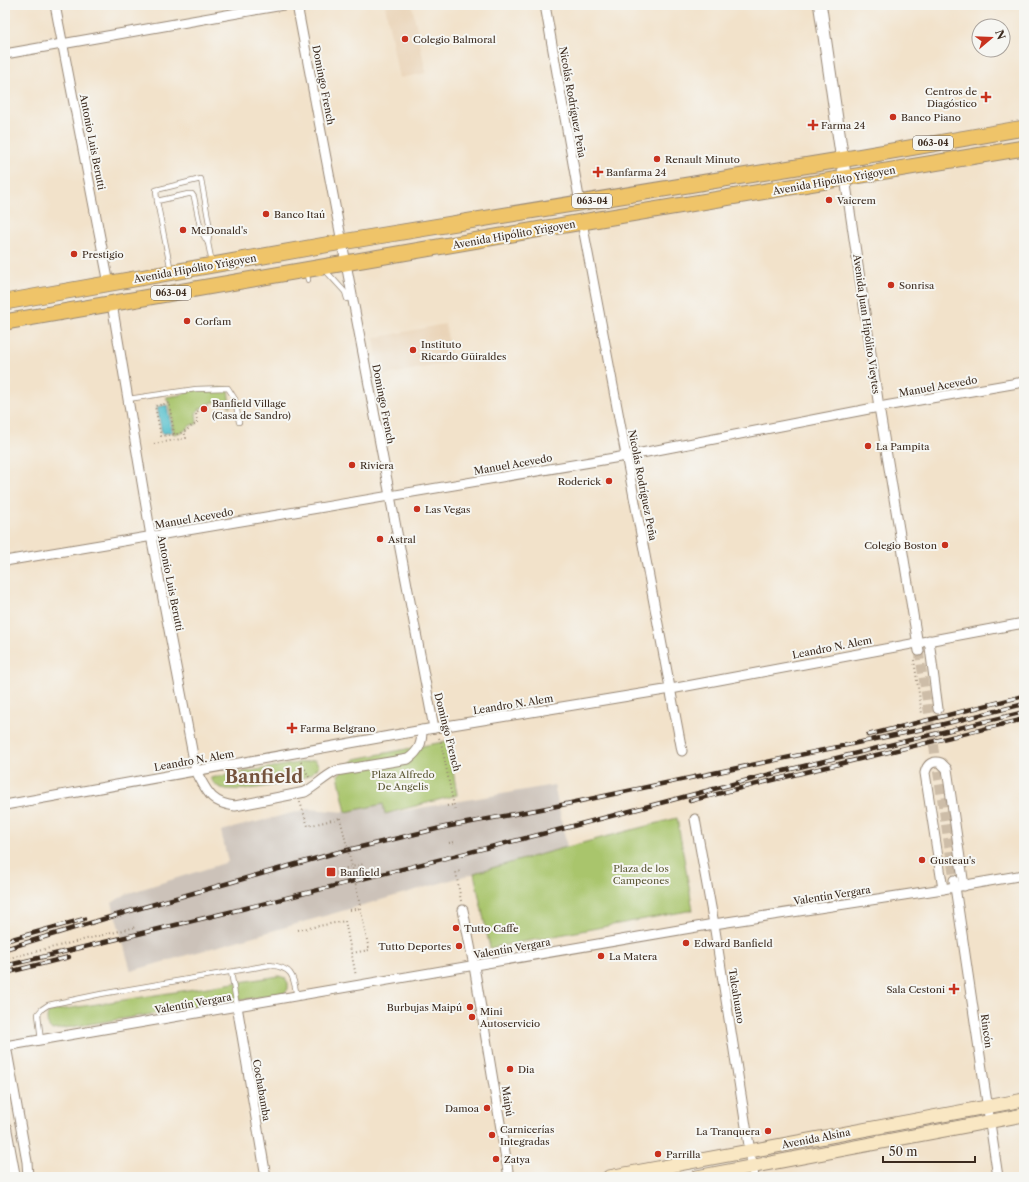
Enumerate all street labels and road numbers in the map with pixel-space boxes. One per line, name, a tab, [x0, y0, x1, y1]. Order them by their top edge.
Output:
street label: Domingo French	[309, 44, 338, 127]
street label: Nicolás Rodríguez Peña	[556, 45, 589, 159]
street label: Antonio Luis Berutti	[77, 92, 108, 191]
road number: 063-04	[913, 136, 953, 150]
street label: Avenida Hipólito Yrigoyen	[771, 163, 897, 198]
road number: 063-04	[572, 194, 612, 208]
street label: Avenida Hipólito Yrigoyen	[451, 217, 577, 252]
street label: Avenida Hipólito Yrigoyen	[132, 251, 258, 286]
street label: Avenida Juan Hipólito Vieytes	[850, 252, 883, 395]
road number: 063-04	[151, 286, 191, 300]
street label: Domingo French	[369, 363, 398, 446]
street label: Manuel Acevedo	[898, 373, 978, 400]
street label: Nicolás Rodríguez Peña	[625, 428, 660, 542]
street label: Manuel Acevedo	[473, 451, 553, 478]
street label: Manuel Acevedo	[154, 505, 234, 532]
street label: Antonio Luis Berutti	[155, 533, 186, 632]
street label: Leandro N. Alem	[791, 633, 874, 662]
street label: Domingo French	[431, 691, 464, 774]
street label: Leandro N. Alem	[472, 692, 555, 717]
street label: Leandro N. Alem	[153, 747, 236, 774]
street label: Valentín Vergara	[792, 883, 872, 908]
street label: Valentín Vergara	[472, 935, 552, 962]
street label: Talcahuano	[726, 968, 747, 1024]
street label: Valentín Vergara	[153, 990, 233, 1017]
street label: Rincón	[978, 1013, 995, 1050]
street label: Cochabamba	[250, 1058, 273, 1123]
street label: Maipú	[499, 1085, 516, 1117]
street label: Avenida Alsina	[780, 1125, 852, 1152]

